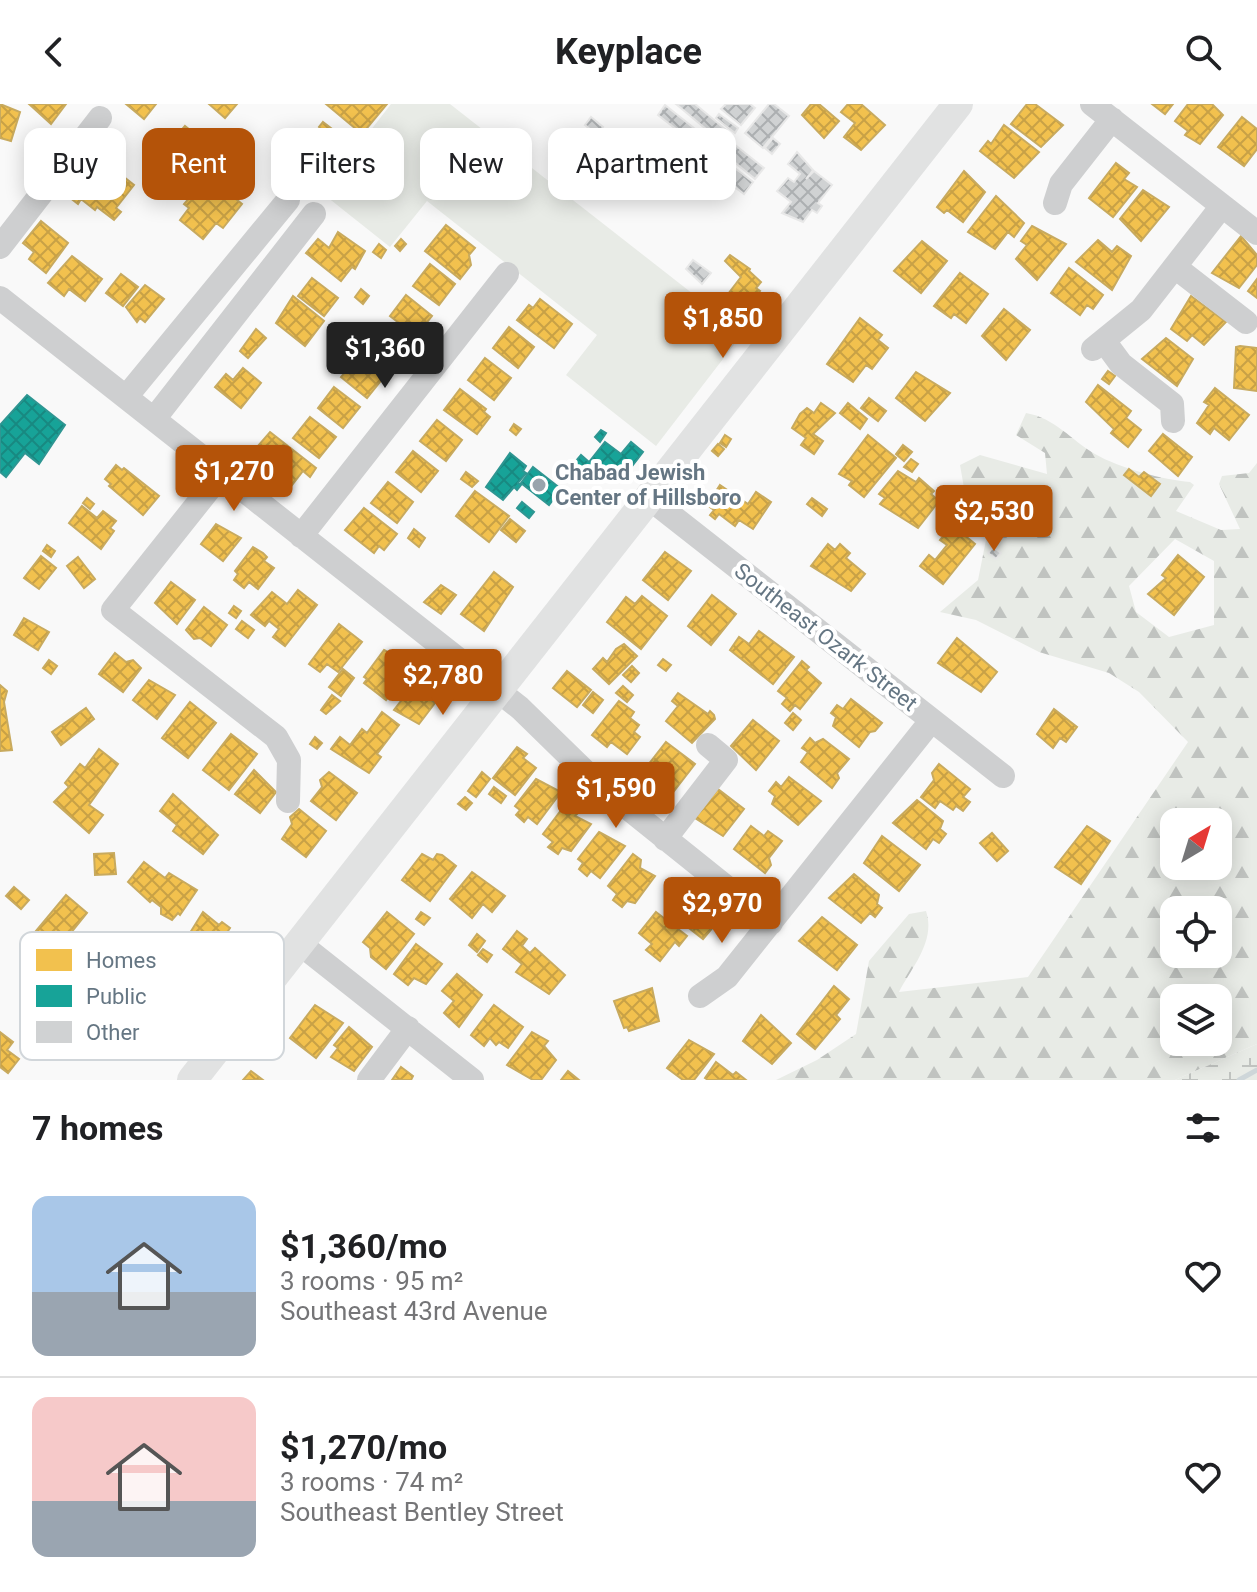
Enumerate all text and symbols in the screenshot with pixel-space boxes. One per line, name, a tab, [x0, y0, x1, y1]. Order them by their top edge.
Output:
icon: back	[32, 30, 76, 74]
icon: search	[1181, 30, 1225, 74]
text: Keyplace	[555, 31, 702, 73]
chip: Buy	[24, 128, 126, 200]
chip: Rent	[142, 128, 255, 200]
chip: Filters	[271, 128, 404, 200]
chip: New	[420, 128, 532, 200]
chip: Apartment	[548, 128, 736, 200]
pin: $1,850	[658, 292, 788, 360]
text: $1,850	[683, 303, 763, 333]
pin: $1,360	[320, 322, 450, 390]
text: $1,360	[345, 333, 425, 363]
pin: $1,270	[169, 445, 299, 513]
text: $1,270	[194, 456, 274, 486]
place label: Chabad Jewish Center of Hillsboro	[555, 460, 741, 510]
marker: Chabad Jewish Center of Hillsboro	[530, 476, 548, 494]
pin: $2,530	[929, 485, 1059, 553]
text: $2,530	[954, 496, 1034, 526]
street label: Southeast Ozark Street	[730, 558, 922, 716]
pin: $2,780	[378, 649, 508, 717]
text: $2,780	[403, 660, 483, 690]
pin: $1,590	[551, 762, 681, 830]
text: $1,590	[576, 773, 656, 803]
north arrow	[1160, 808, 1232, 880]
map controls	[1160, 808, 1232, 1056]
pin: $2,970	[657, 877, 787, 945]
text: $2,970	[682, 888, 762, 918]
button: locate	[1160, 896, 1232, 968]
legend	[20, 932, 284, 1060]
text: Homes	[86, 948, 157, 973]
text: Public	[86, 984, 147, 1009]
button: layers	[1160, 984, 1232, 1056]
text: Other	[86, 1020, 140, 1045]
icon: filters	[1181, 1106, 1225, 1150]
text: 7 homes	[32, 1108, 163, 1148]
text: $1,360/mo	[280, 1226, 447, 1266]
icon: home	[96, 1228, 192, 1324]
icon: heart	[1181, 1254, 1225, 1298]
text: 3 rooms · 95 m²	[280, 1266, 463, 1296]
text: Southeast 43rd Avenue	[280, 1296, 548, 1326]
text: $1,270/mo	[280, 1427, 447, 1467]
icon: home	[96, 1429, 192, 1525]
icon: heart	[1181, 1455, 1225, 1499]
text: 3 rooms · 74 m²	[280, 1467, 463, 1497]
text: Southeast Bentley Street	[280, 1497, 564, 1527]

